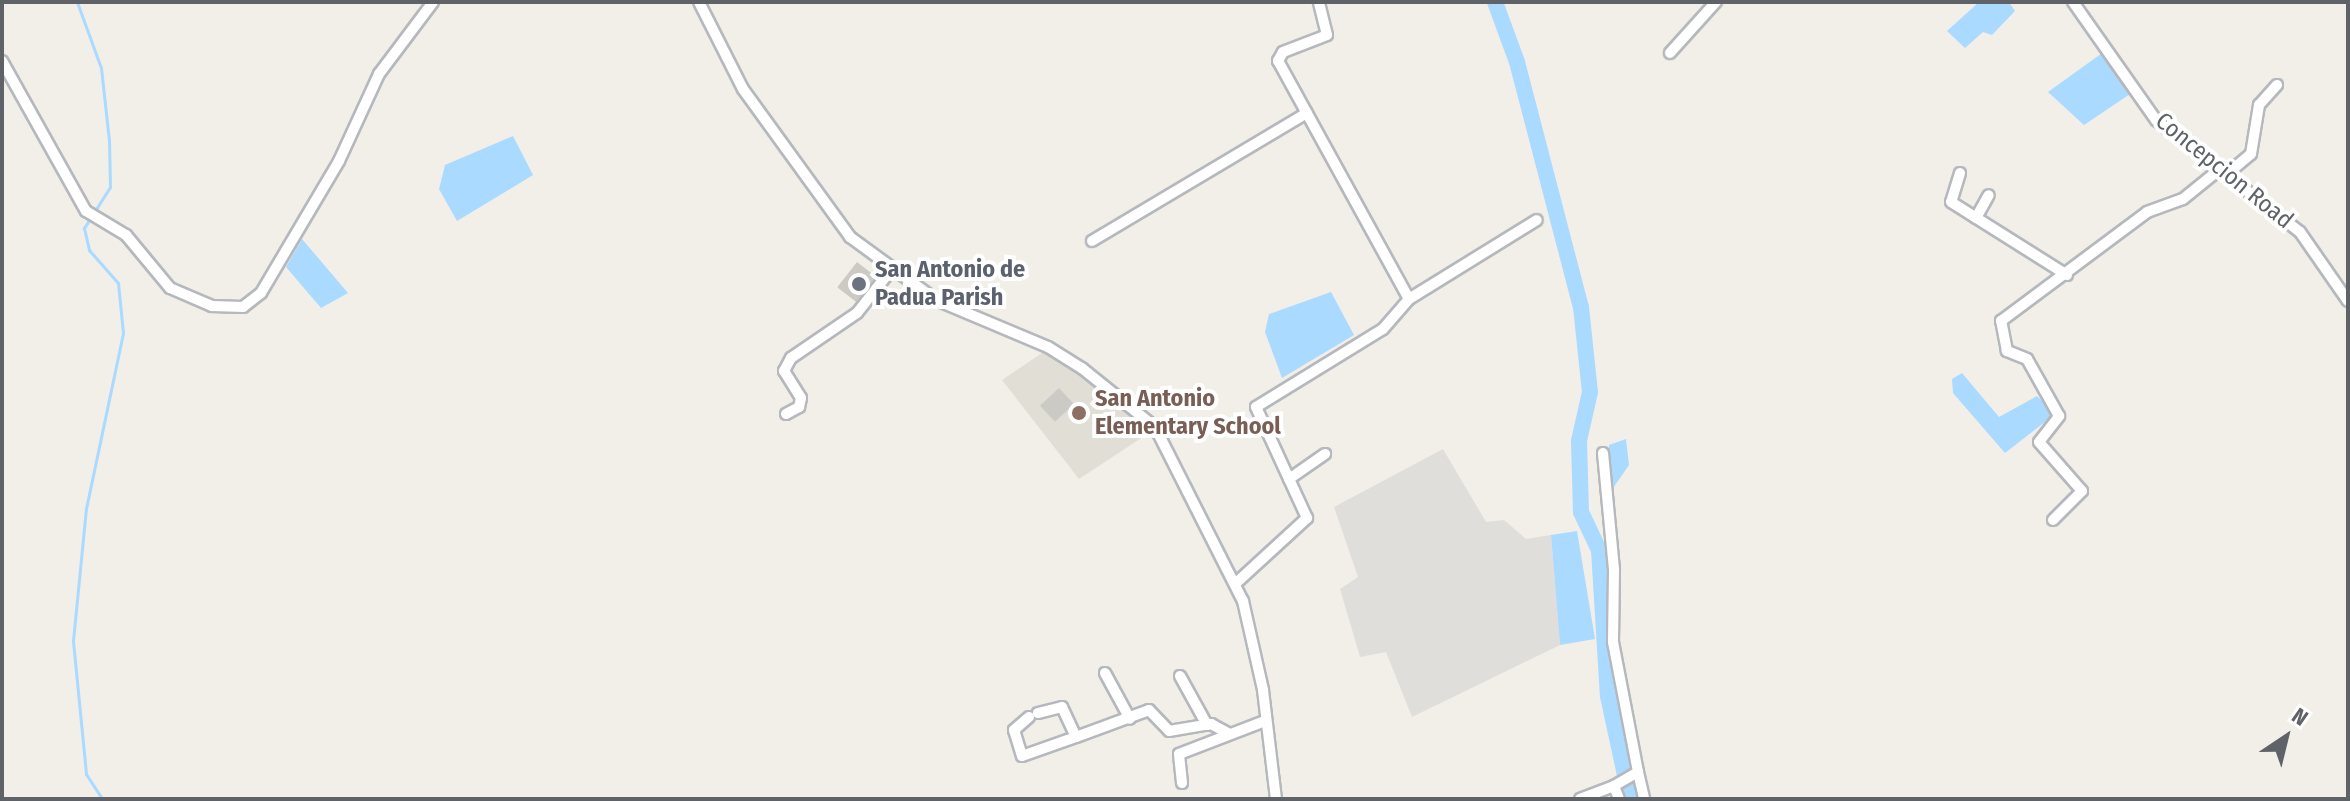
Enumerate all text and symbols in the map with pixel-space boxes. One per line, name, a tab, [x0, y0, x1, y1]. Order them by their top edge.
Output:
street label: Concepcion Road	[2149, 107, 2299, 235]
place label: San Antonio de Padua Parish	[875, 256, 1025, 312]
marker: San Antonio de Padua Parish	[850, 275, 868, 293]
place label: San Antonio Elementary School	[1095, 385, 1281, 441]
marker: San Antonio Elementary School	[1070, 404, 1088, 422]
north arrow	[2246, 697, 2326, 777]
text: N	[2287, 702, 2313, 732]

